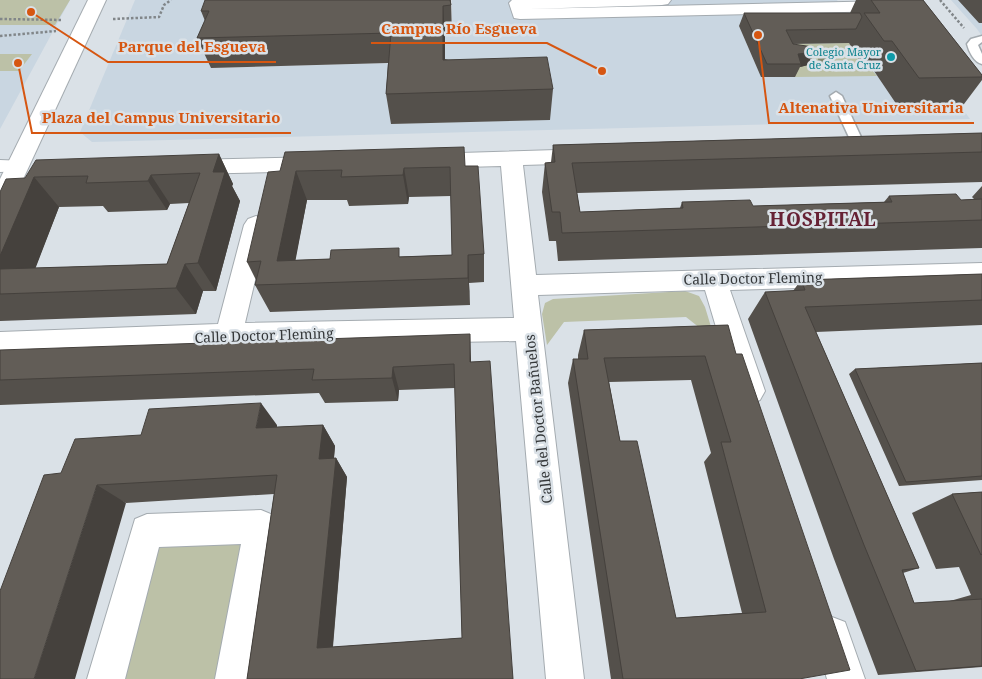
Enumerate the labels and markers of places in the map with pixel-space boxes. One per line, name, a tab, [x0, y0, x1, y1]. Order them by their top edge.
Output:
callout: Campus Río Esgueva	[371, 13, 547, 43]
callout: Parque del Esgueva	[108, 32, 276, 62]
place label: Colegio Mayor de Santa Cruz	[806, 44, 882, 72]
marker: Colegio Mayor de Santa Cruz	[885, 51, 897, 63]
callout: Altenativa Universitaria	[769, 93, 974, 123]
callout: Plaza del Campus Universitario	[32, 103, 291, 133]

